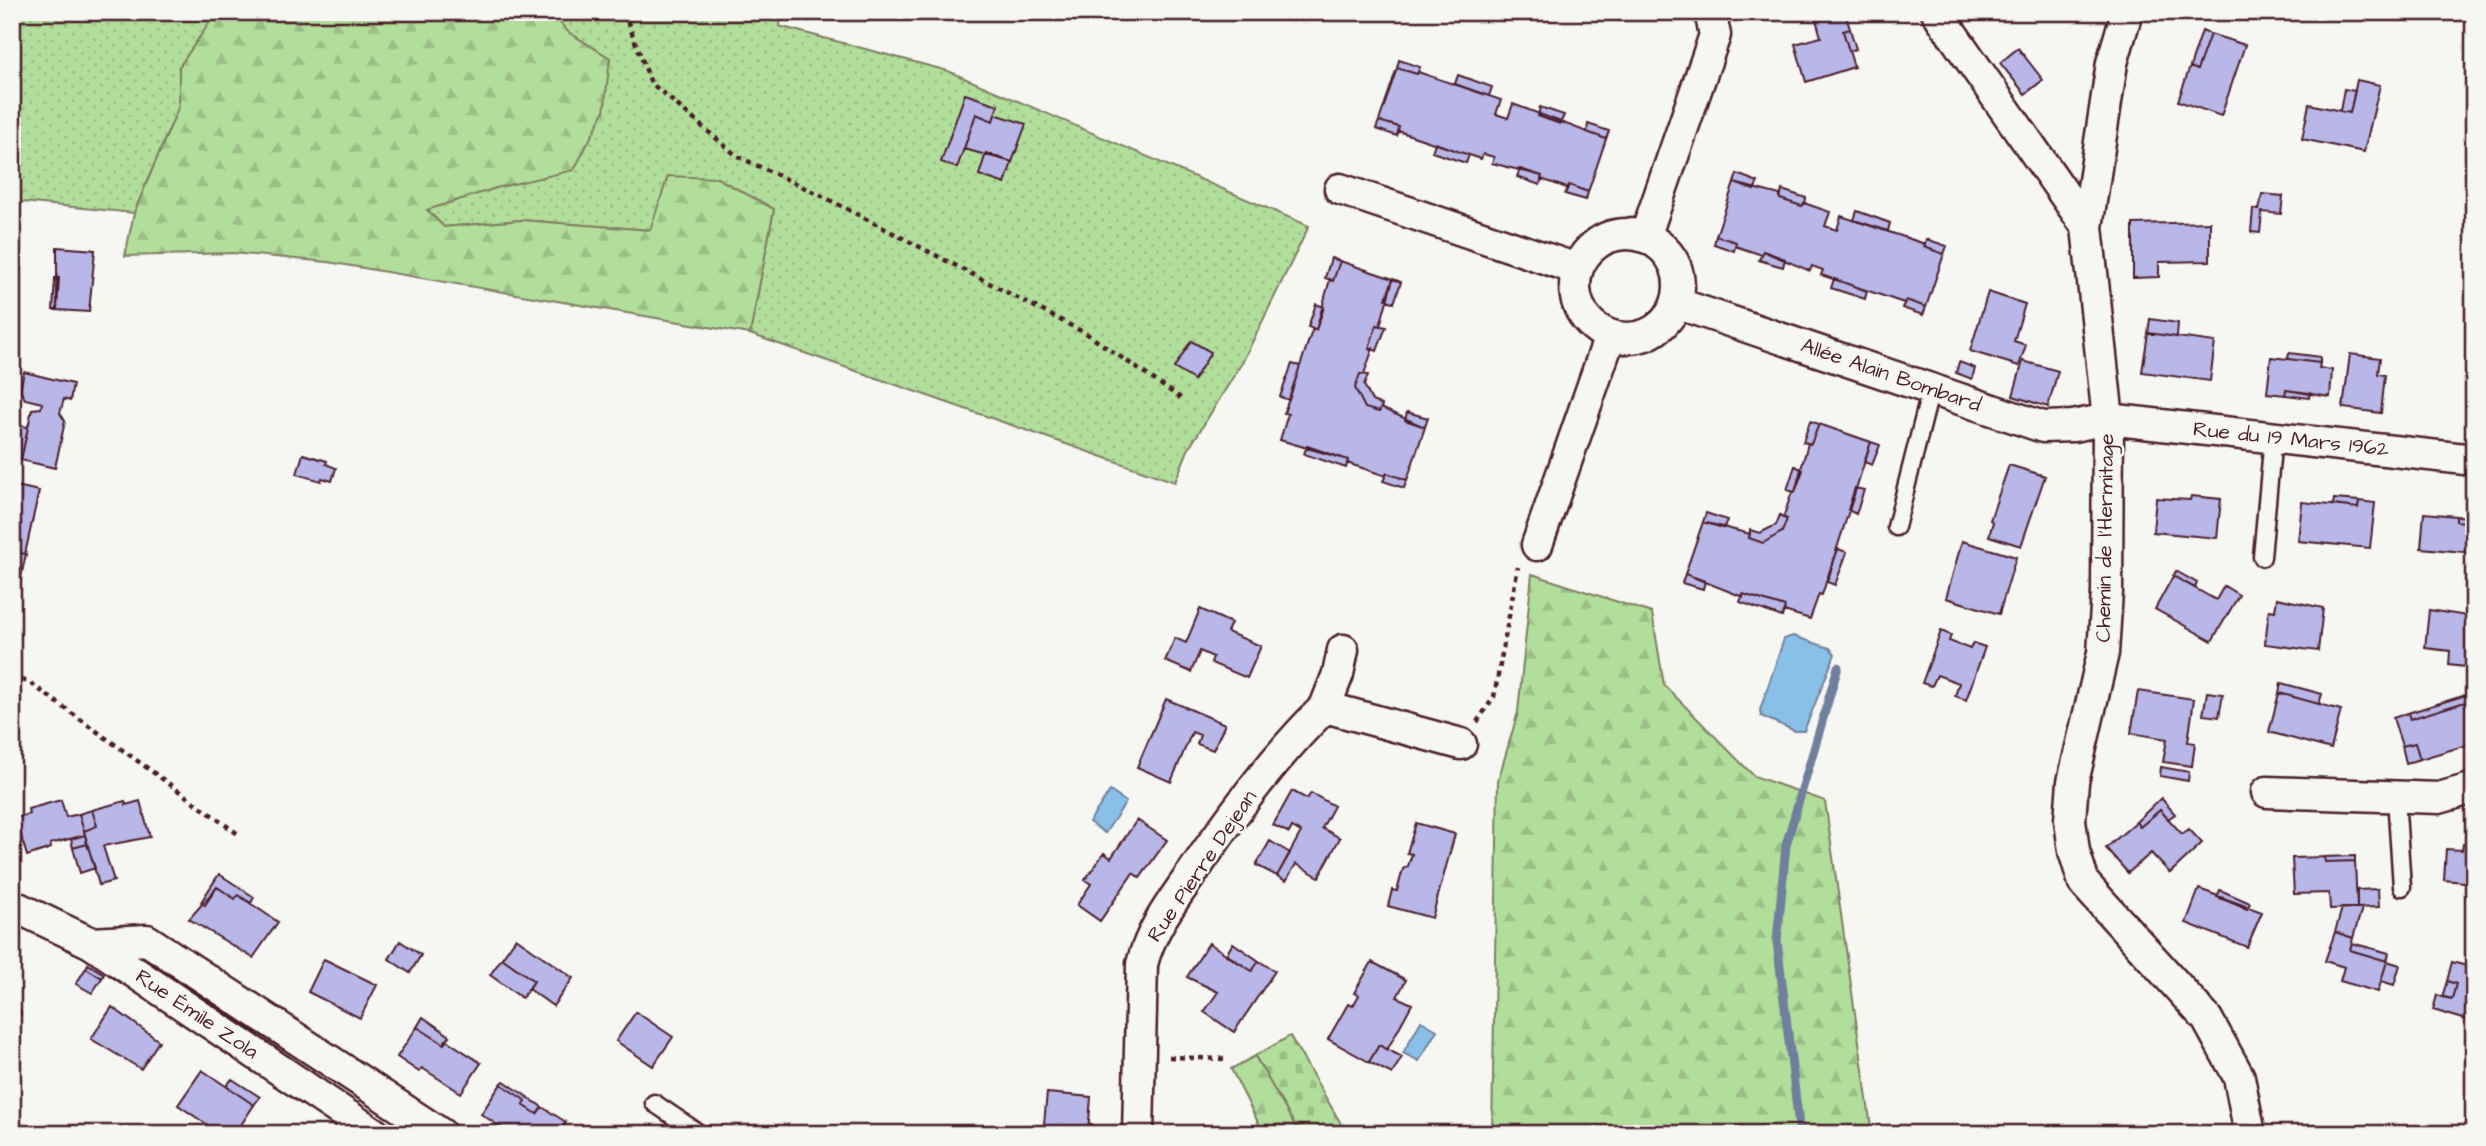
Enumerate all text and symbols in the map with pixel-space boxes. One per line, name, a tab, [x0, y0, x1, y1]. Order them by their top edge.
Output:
street label: Allée Alain Bombard	[1797, 331, 1985, 419]
street label: Rue du 19 Mars 1962	[2192, 414, 2390, 464]
street label: Chemin de l'Hermitage	[2089, 433, 2123, 643]
street label: Rue Pierre Dejean	[1140, 784, 1264, 948]
street label: Rue Émile Zola	[130, 962, 265, 1066]

